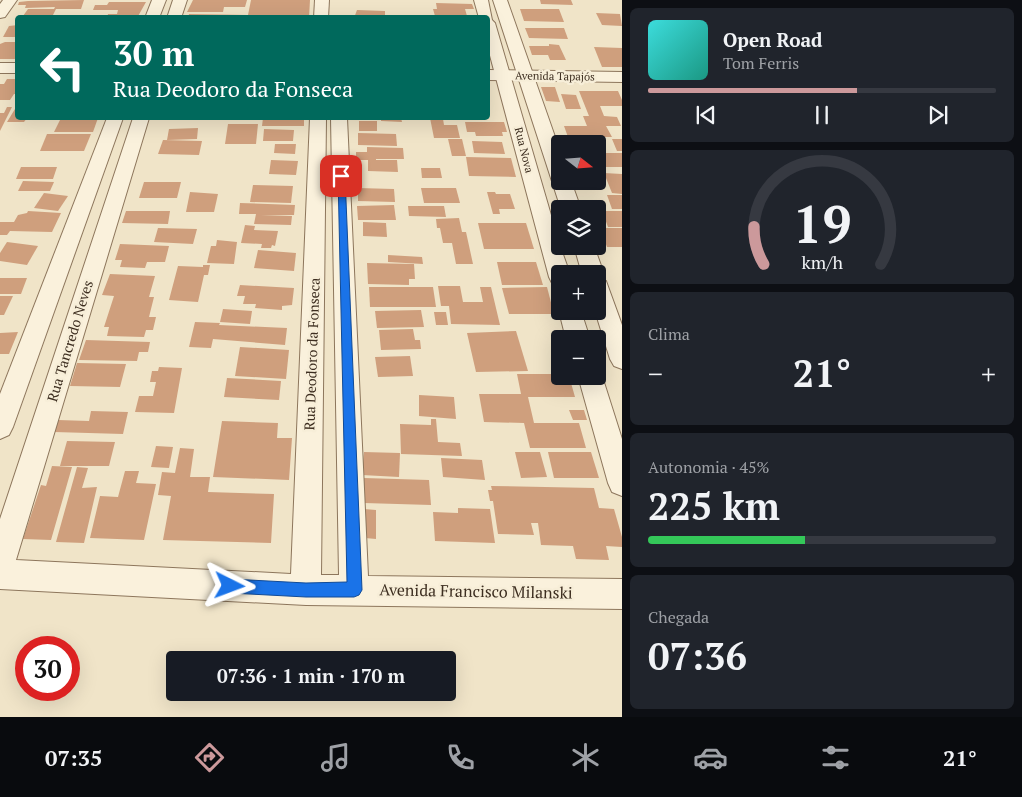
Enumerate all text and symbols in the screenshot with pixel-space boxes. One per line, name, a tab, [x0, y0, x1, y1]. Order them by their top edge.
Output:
text: Open Road	[723, 27, 823, 52]
text: 30 m	[113, 30, 194, 76]
icon: left	[30, 35, 95, 100]
text: Tom Ferris	[723, 52, 799, 74]
street label: Avenida Tapajós	[515, 68, 595, 84]
text: Rua Deodoro da Fonseca	[113, 74, 353, 103]
icon: previous	[692, 101, 720, 129]
icon: pause	[808, 101, 836, 129]
icon: next	[924, 101, 952, 129]
street label: Rua Nova	[512, 126, 537, 175]
north arrow	[551, 135, 606, 190]
map controls	[551, 135, 606, 385]
pin	[320, 155, 362, 197]
icon: arrive	[327, 162, 355, 190]
text: 19	[793, 189, 851, 258]
button: layers	[551, 200, 606, 255]
text: km/h	[801, 250, 843, 274]
button: +	[551, 265, 606, 320]
street label: Rua Deodoro da Fonseca	[299, 277, 324, 431]
street label: Rua Tancredo Neves	[42, 278, 97, 404]
text: Clima	[648, 323, 690, 345]
button: −	[551, 330, 606, 385]
text: 21°	[793, 348, 851, 398]
text: −	[648, 355, 663, 392]
text: +	[981, 355, 996, 392]
text: Autonomia · 45%	[648, 456, 770, 478]
text: 225 km	[648, 481, 780, 531]
position arrow	[203, 559, 255, 611]
street label: Avenida Francisco Milanski	[379, 578, 573, 604]
text: Chegada	[648, 606, 709, 628]
text: 07:36	[648, 631, 747, 681]
speed limit sign: 30	[15, 636, 80, 701]
text: 07:36 · 1 min · 170 m	[217, 663, 405, 688]
icon: directions	[192, 740, 227, 775]
icon: music	[318, 740, 353, 775]
icon: phone	[443, 740, 478, 775]
icon: climate	[568, 740, 603, 775]
icon: car	[693, 740, 728, 775]
icon: filters	[818, 740, 853, 775]
text: 07:35	[45, 743, 102, 772]
text: 21°	[943, 743, 977, 772]

